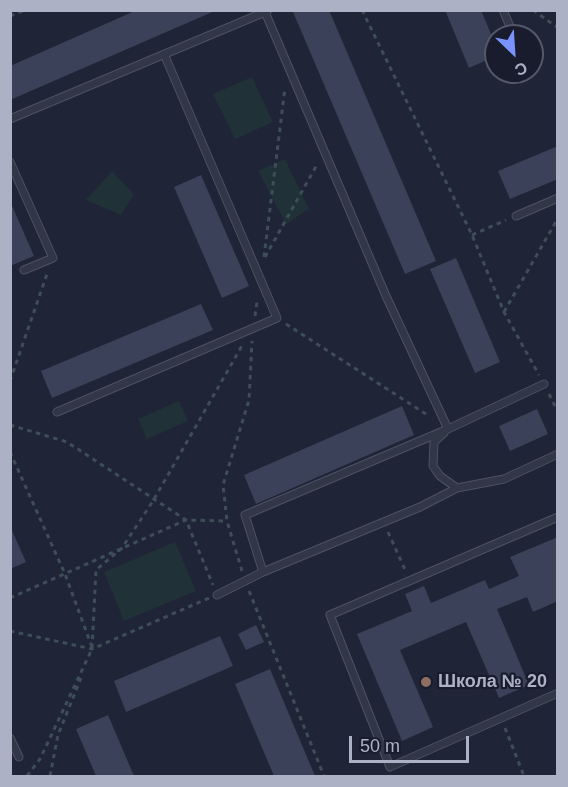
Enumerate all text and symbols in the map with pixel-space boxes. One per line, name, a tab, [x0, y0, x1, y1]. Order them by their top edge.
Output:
north arrow	[484, 24, 544, 84]
text: С	[512, 59, 530, 79]
place label: Школа № 20	[438, 671, 547, 693]
marker: Школа № 20	[419, 675, 433, 689]
scale bar	[352, 724, 472, 762]
text: 50 m	[360, 736, 400, 756]

